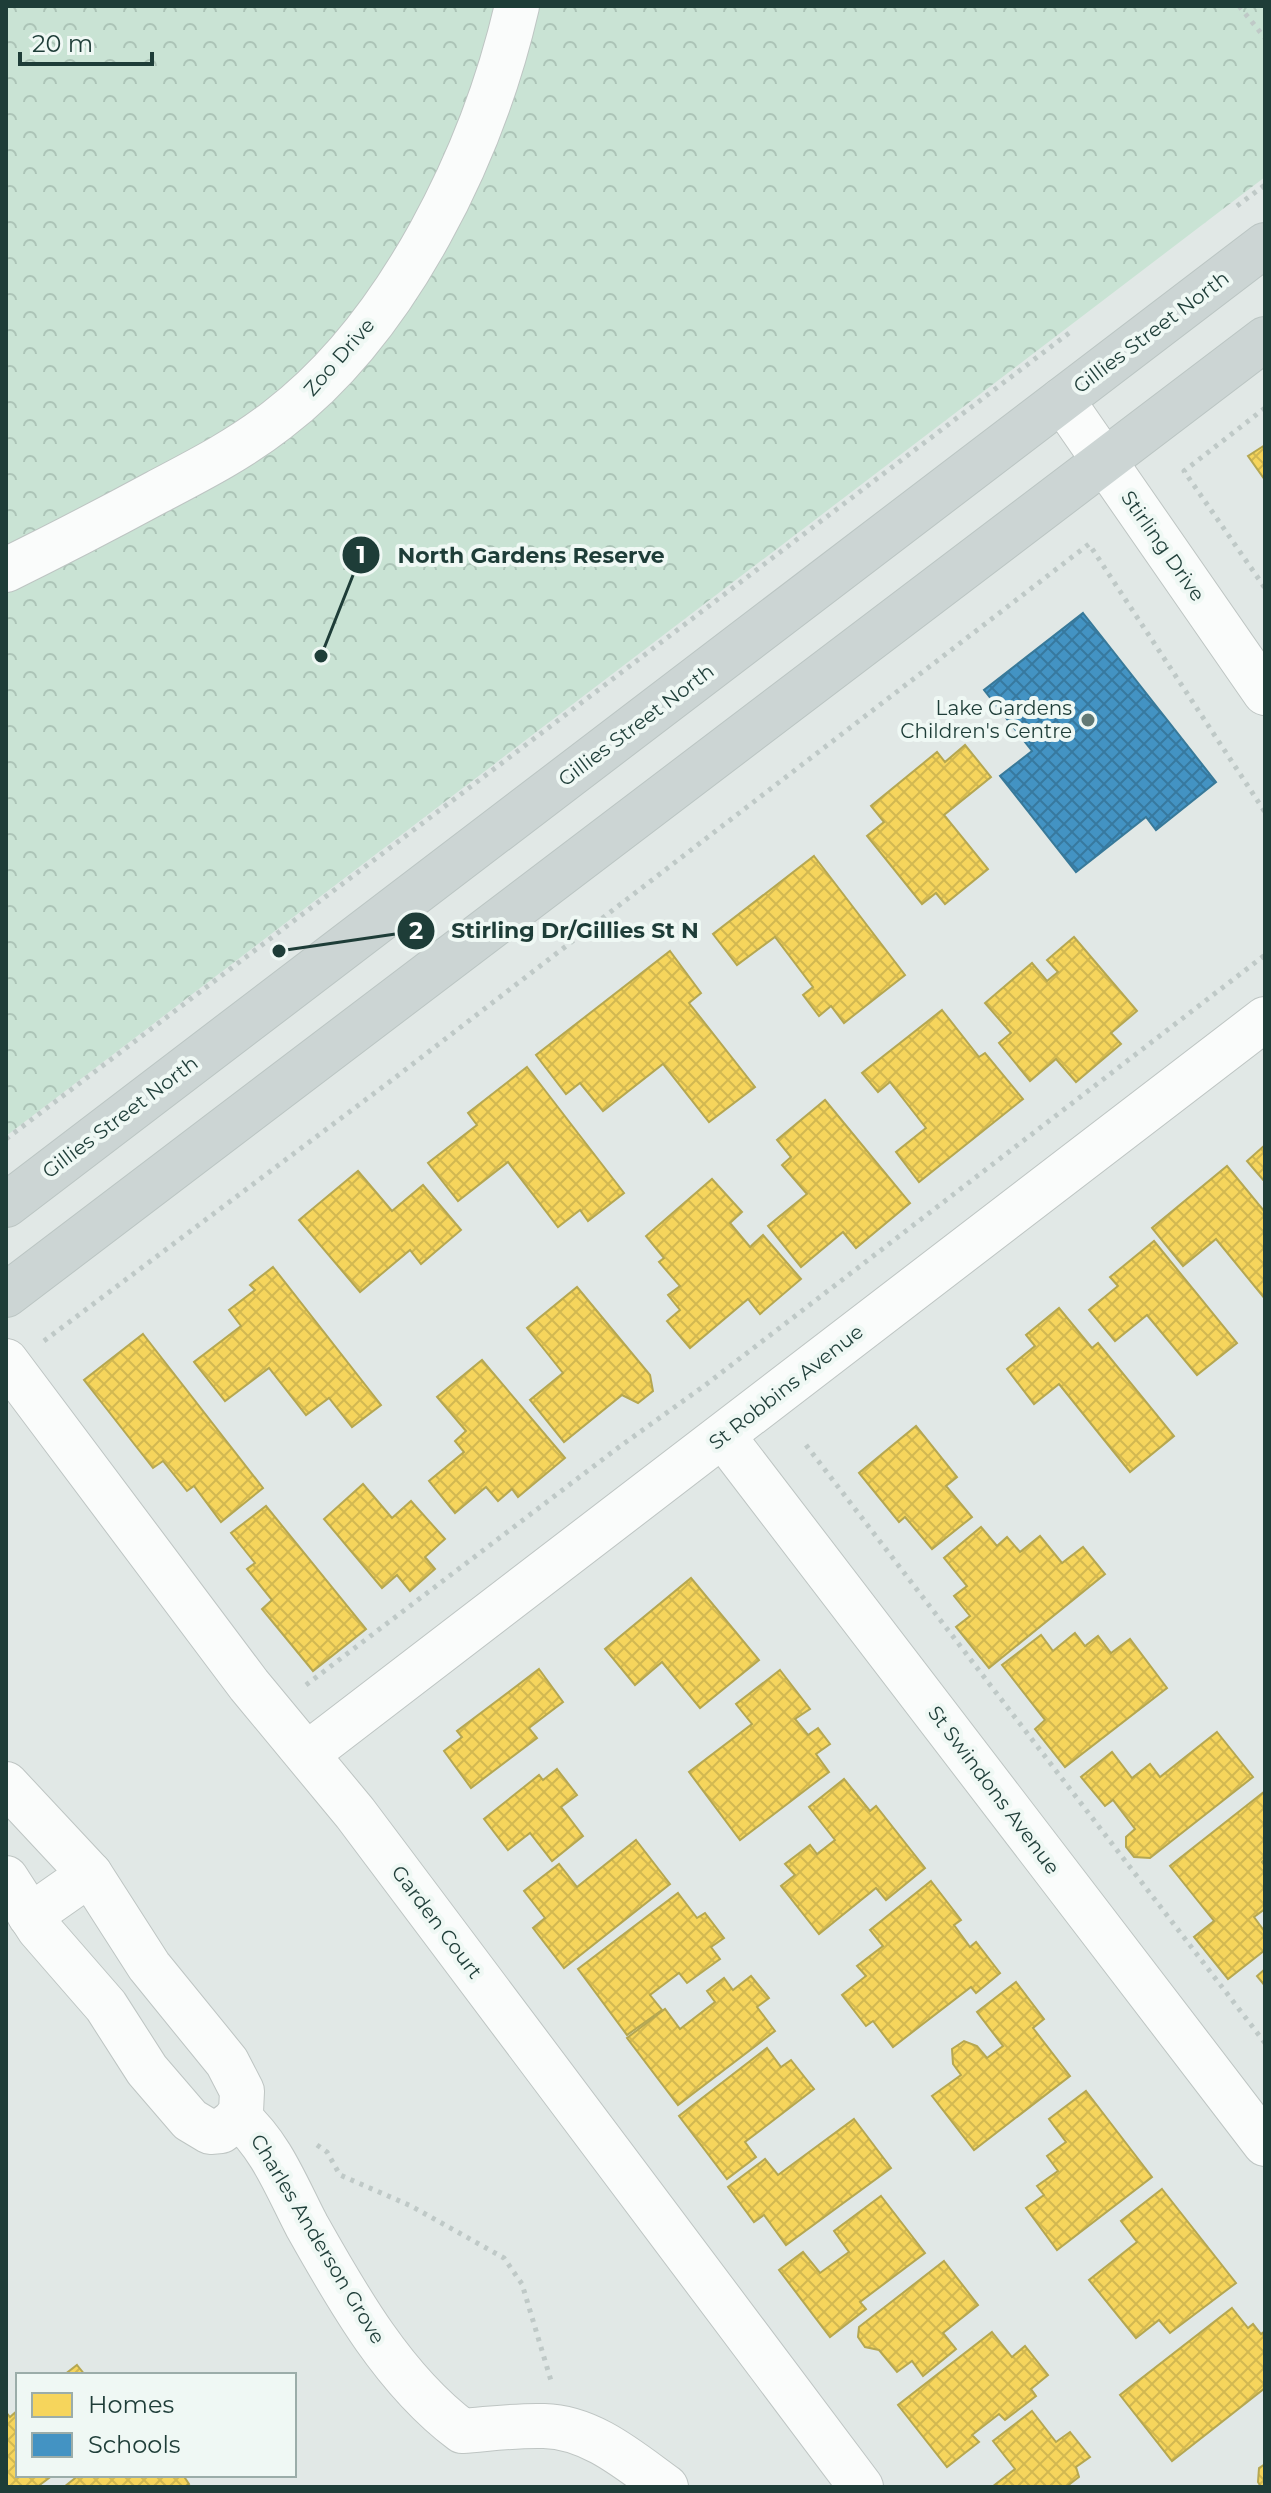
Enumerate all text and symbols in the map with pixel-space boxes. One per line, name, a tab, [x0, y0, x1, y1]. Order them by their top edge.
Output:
scale bar	[20, 16, 152, 66]
text: 20 m	[32, 29, 93, 58]
street label: Gillies Street North	[1068, 266, 1234, 398]
street label: Zoo Drive	[299, 313, 379, 401]
street label: Stirling Drive	[1116, 486, 1210, 606]
callout: North Gardens Reserve	[341, 532, 680, 578]
text: 1	[356, 540, 366, 569]
text: North Gardens Reserve	[397, 542, 665, 569]
street label: Gillies Street North	[553, 659, 719, 791]
place label: Lake Gardens Children's Centre	[900, 696, 1072, 743]
marker: Lake Gardens Children's Centre	[1079, 711, 1097, 729]
callout: Stirling Dr/Gillies St N	[396, 908, 715, 954]
text: 2	[409, 916, 423, 945]
text: Stirling Dr/Gillies St N	[451, 917, 699, 944]
street label: Gillies Street North	[37, 1051, 203, 1183]
street label: St Robbins Avenue	[704, 1319, 868, 1455]
street label: St Swindons Avenue	[923, 1701, 1065, 1879]
street label: Garden Court	[387, 1861, 487, 1983]
street label: Charles Anderson Grove	[246, 2130, 390, 2348]
legend	[16, 2373, 296, 2477]
text: Homes	[88, 2390, 174, 2419]
text: Schools	[88, 2430, 181, 2459]

